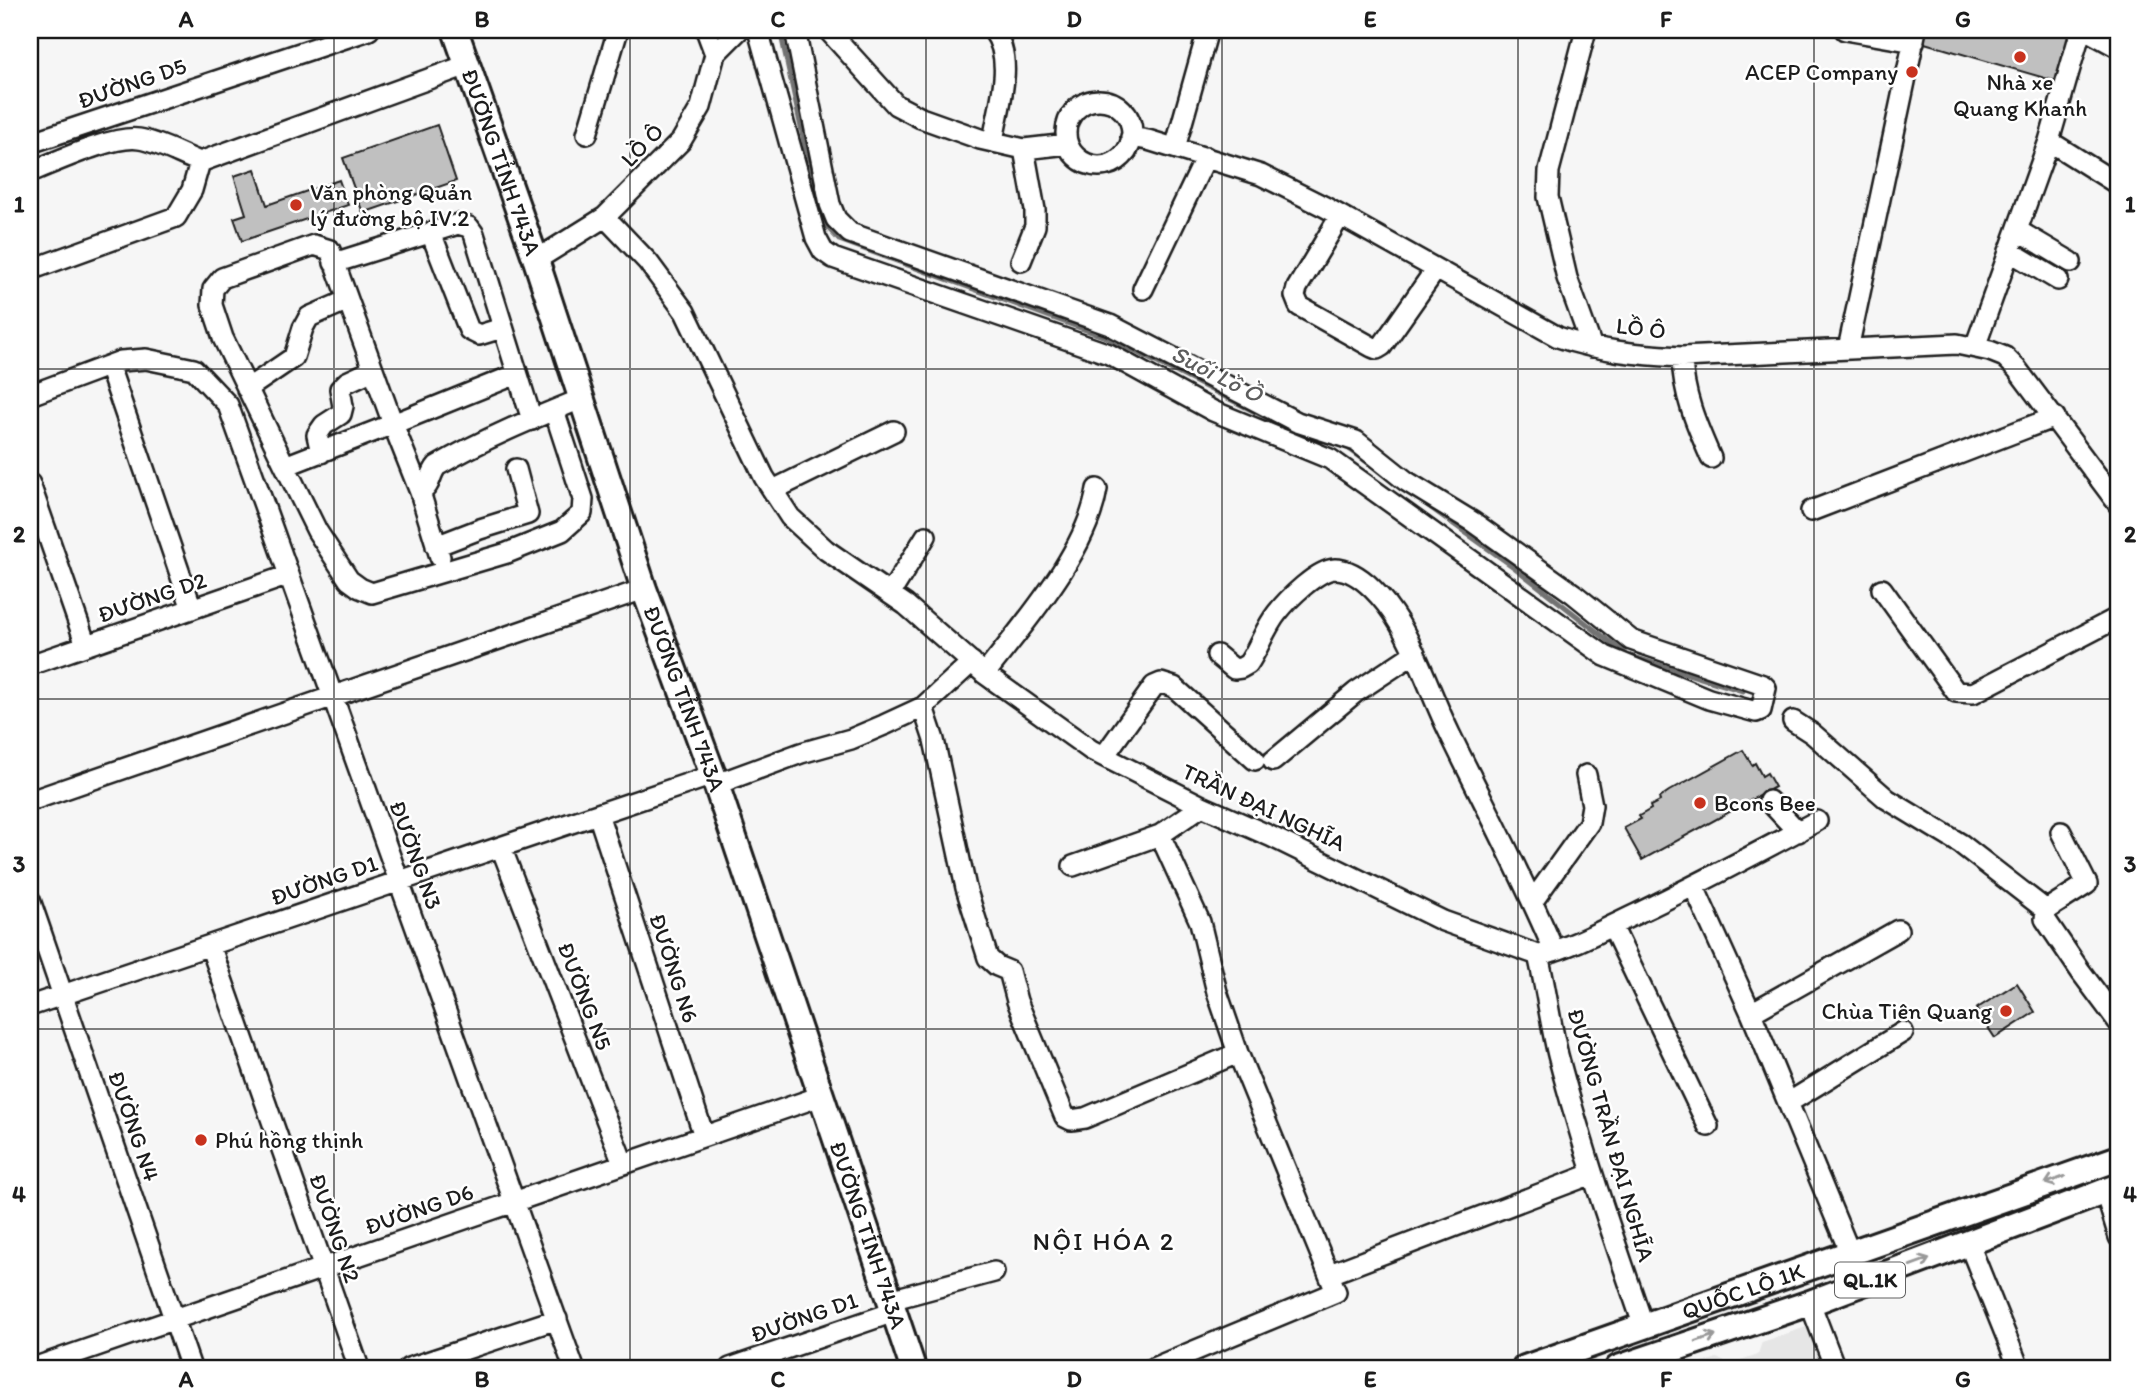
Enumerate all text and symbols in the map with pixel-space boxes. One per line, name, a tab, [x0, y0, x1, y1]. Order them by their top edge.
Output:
text: A	[178, 5, 194, 33]
text: B	[475, 5, 490, 33]
text: C	[771, 5, 786, 33]
text: D	[1066, 5, 1082, 33]
text: E	[1364, 5, 1377, 33]
text: F	[1660, 5, 1673, 33]
text: G	[1955, 5, 1971, 33]
marker: Nhà xe Quang Khanh	[2012, 49, 2028, 65]
street label: ĐƯỜNG D5	[74, 51, 190, 115]
place label: ACEP Company	[1745, 58, 1898, 86]
marker: ACEP Company	[1904, 64, 1920, 80]
street label: ĐƯỜNG TỈNH 743A	[456, 65, 547, 260]
place label: Nhà xe Quang Khanh	[1953, 68, 2087, 122]
street label: LỒ Ô	[615, 117, 669, 173]
place label: Văn phòng Quản lý đường bộ IV.2	[310, 178, 472, 232]
text: 1	[14, 190, 25, 218]
text: 1	[2125, 190, 2136, 218]
marker: Văn phòng Quản lý đường bộ IV.2	[288, 197, 304, 213]
street label: LỒ Ô	[1615, 311, 1667, 345]
water label: Suối Lồ Ồ	[1167, 338, 1269, 409]
text: 2	[13, 520, 26, 548]
text: 2	[2124, 520, 2137, 548]
street label: ĐƯỜNG D2	[94, 565, 210, 629]
street label: ĐƯỜNG TỈNH 743A	[637, 602, 732, 795]
street label: TRẦN ĐẠI NGHĨA	[1178, 757, 1350, 857]
place label: Bcons Bee	[1714, 789, 1816, 817]
marker: Bcons Bee	[1692, 795, 1708, 811]
street label: ĐƯỜNG N3	[383, 797, 449, 913]
street label: ĐƯỜNG D1	[267, 849, 382, 911]
text: 3	[13, 850, 26, 878]
text: 3	[2124, 850, 2137, 878]
street label: ĐƯỜNG N6	[643, 910, 705, 1026]
street label: ĐƯỜNG N5	[552, 938, 618, 1054]
place label: Chùa Tiên Quang	[1822, 997, 1992, 1025]
marker: Chùa Tiên Quang	[1998, 1003, 2014, 1019]
street label: ĐƯỜNG TRẦN ĐẠI NGHĨA	[1561, 1005, 1661, 1265]
street label: ĐƯỜNG N4	[102, 1067, 166, 1185]
place label: Phú hồng thịnh	[215, 1126, 363, 1154]
marker: Phú hồng thịnh	[193, 1132, 209, 1148]
street label: ĐƯỜNG TỈNH 743A	[824, 1138, 913, 1333]
street label: ĐƯỜNG N2	[303, 1170, 367, 1286]
one-way arrow	[2044, 1175, 2066, 1187]
street label: ĐƯỜNG D6	[361, 1177, 477, 1241]
text: 4	[12, 1180, 26, 1208]
text: 4	[2123, 1180, 2137, 1208]
district label: NỘI HÓA 2	[1033, 1225, 1175, 1257]
one-way arrow	[1909, 1254, 1931, 1267]
street label: QUỐC LỘ 1K	[1678, 1256, 1808, 1325]
road number: QL.1K	[1835, 1262, 1905, 1298]
street label: ĐƯỜNG D1	[747, 1286, 862, 1348]
one-way arrow	[1695, 1331, 1717, 1344]
text: A	[178, 1365, 194, 1393]
text: B	[475, 1365, 490, 1393]
text: C	[771, 1365, 786, 1393]
text: D	[1066, 1365, 1082, 1393]
text: E	[1364, 1365, 1377, 1393]
text: F	[1660, 1365, 1673, 1393]
text: G	[1955, 1365, 1971, 1393]

